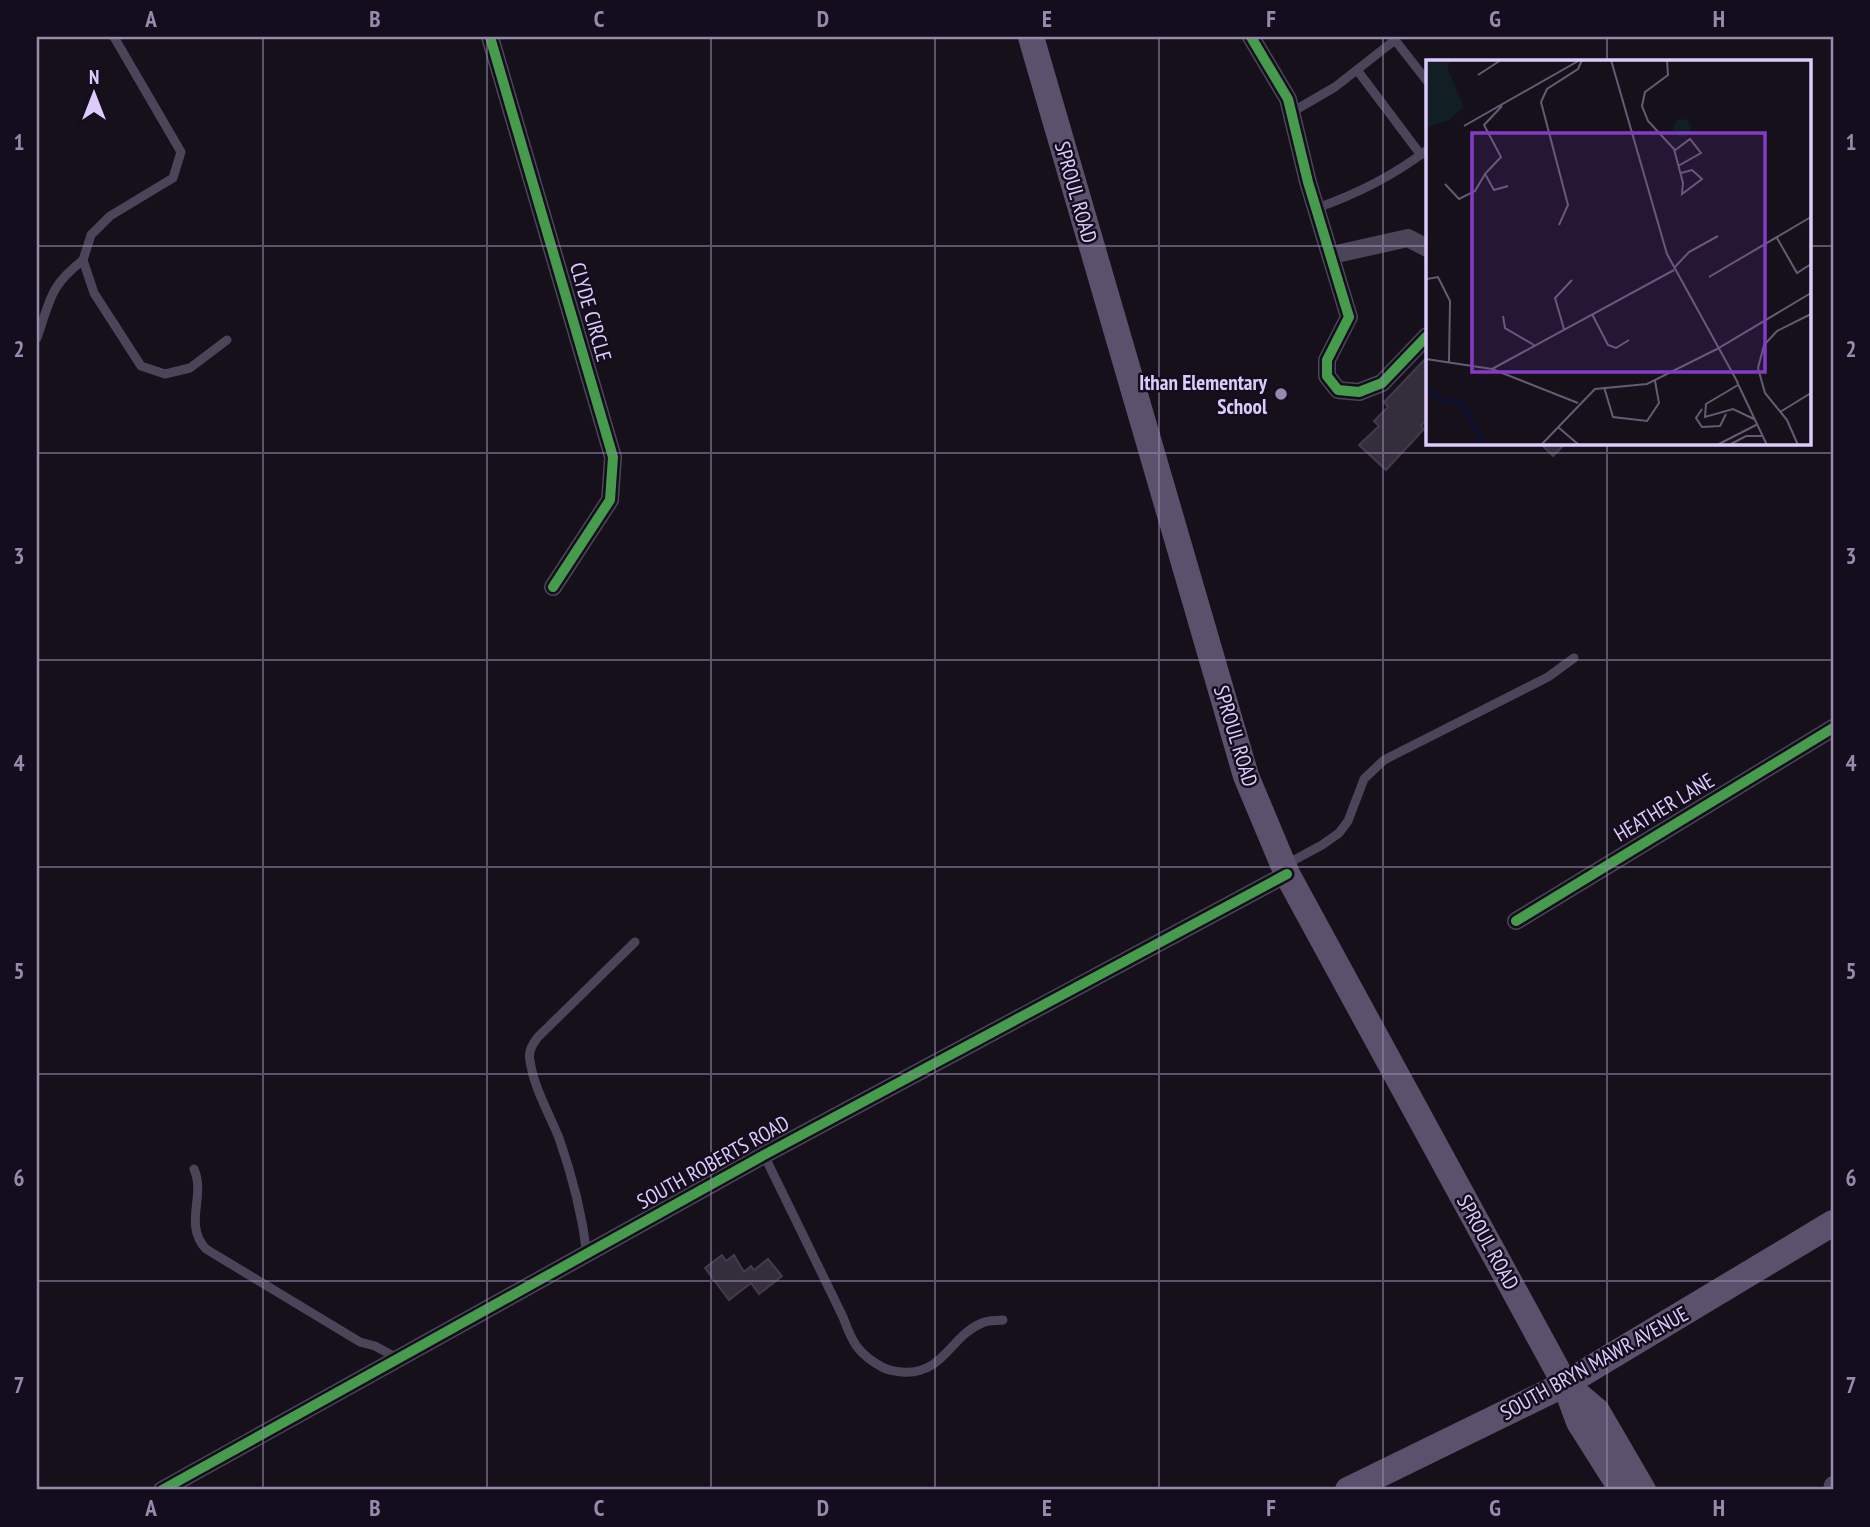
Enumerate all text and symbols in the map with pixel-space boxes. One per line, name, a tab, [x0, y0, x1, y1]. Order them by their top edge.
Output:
text: A	[144, 4, 157, 33]
text: B	[369, 4, 381, 33]
text: C	[594, 4, 605, 33]
text: D	[817, 4, 829, 33]
text: E	[1042, 4, 1052, 33]
text: F	[1266, 4, 1276, 33]
text: G	[1489, 4, 1501, 33]
text: H	[1713, 4, 1725, 33]
north arrow	[60, 60, 130, 130]
inset map	[1426, 60, 1811, 444]
text: N	[89, 65, 99, 89]
text: 1	[14, 127, 25, 156]
text: 1	[1846, 127, 1857, 156]
street label: SPROUL ROAD	[1049, 138, 1103, 246]
street label: CLYDE CIRCLE	[564, 259, 618, 365]
text: 2	[14, 334, 25, 363]
text: 2	[1846, 334, 1857, 363]
place label: Ithan Elementary School	[1139, 369, 1268, 420]
marker: Ithan Elementary School	[1273, 386, 1289, 402]
text: 3	[14, 541, 25, 570]
text: 3	[1846, 541, 1857, 570]
street label: SPROUL ROAD	[1208, 682, 1264, 790]
text: 4	[14, 748, 25, 777]
text: 4	[1846, 748, 1857, 777]
street label: HEATHER LANE	[1609, 767, 1719, 847]
text: 5	[14, 956, 25, 985]
text: 5	[1846, 956, 1857, 985]
street label: SOUTH ROBERTS ROAD	[632, 1109, 794, 1215]
text: 6	[14, 1163, 25, 1192]
text: 6	[1846, 1163, 1857, 1192]
street label: SPROUL ROAD	[1451, 1190, 1525, 1294]
street label: SOUTH BRYN MAWR AVENUE	[1495, 1300, 1693, 1426]
text: 7	[14, 1370, 25, 1399]
text: 7	[1846, 1370, 1857, 1399]
text: A	[144, 1493, 157, 1522]
text: B	[369, 1493, 381, 1522]
text: C	[594, 1493, 605, 1522]
text: D	[817, 1493, 829, 1522]
text: E	[1042, 1493, 1052, 1522]
text: F	[1266, 1493, 1276, 1522]
text: G	[1489, 1493, 1501, 1522]
text: H	[1713, 1493, 1725, 1522]

